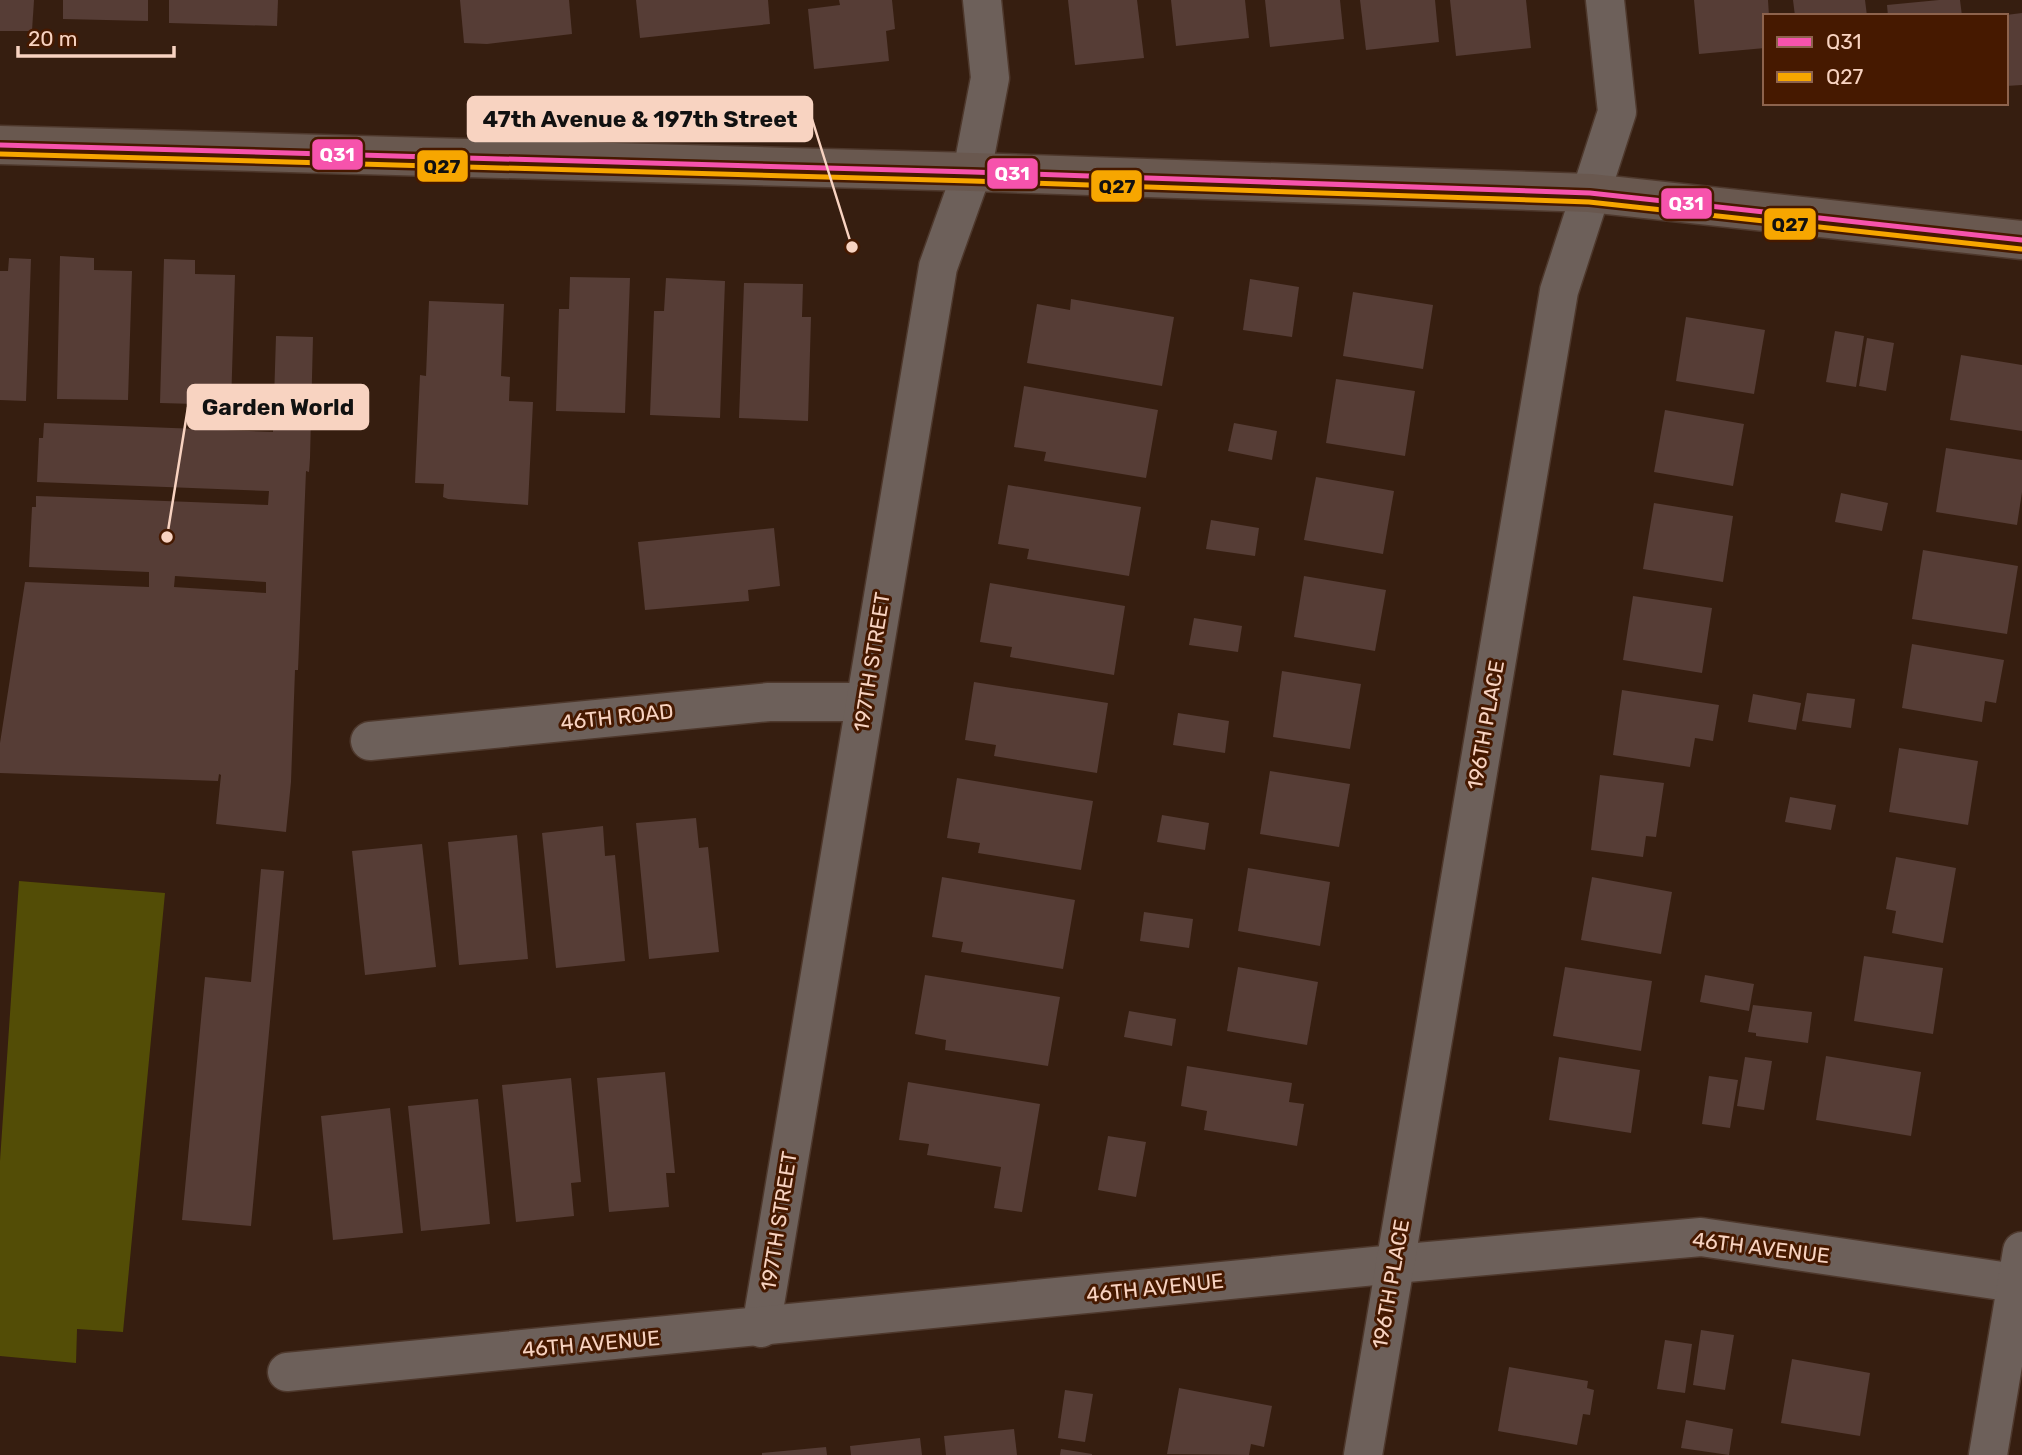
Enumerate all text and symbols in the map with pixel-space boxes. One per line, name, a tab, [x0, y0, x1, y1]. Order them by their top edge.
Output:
scale bar	[18, 14, 173, 58]
legend	[1763, 14, 2008, 105]
text: 20 m	[28, 26, 77, 51]
text: Q31	[1826, 29, 1861, 54]
text: Q27	[1826, 64, 1864, 89]
callout: 47th Avenue & 197th Street	[468, 97, 812, 141]
text: 47th Avenue & 197th Street	[482, 105, 798, 133]
line badge: Q31	[311, 138, 364, 171]
text: Q31	[319, 143, 355, 166]
line badge: Q27	[416, 149, 469, 183]
text: Q27	[424, 155, 460, 178]
line badge: Q31	[986, 157, 1039, 190]
text: Q31	[994, 162, 1030, 185]
line badge: Q27	[1090, 169, 1143, 203]
text: Q27	[1099, 175, 1135, 198]
line badge: Q31	[1660, 187, 1713, 220]
text: Q31	[1668, 192, 1704, 215]
line badge: Q27	[1763, 207, 1817, 241]
text: Q27	[1772, 213, 1808, 236]
callout: Garden World	[188, 385, 368, 429]
text: Garden World	[202, 393, 354, 421]
street label: 197TH STREET	[848, 590, 895, 733]
street label: 196TH PLACE	[1462, 658, 1509, 792]
street label: 46TH ROAD	[559, 698, 675, 735]
street label: 197TH STREET	[755, 1149, 802, 1292]
street label: 196TH PLACE	[1367, 1217, 1414, 1351]
street label: 46TH AVENUE	[1691, 1227, 1831, 1268]
street label: 46TH AVENUE	[1085, 1268, 1225, 1307]
street label: 46TH AVENUE	[521, 1325, 661, 1362]

